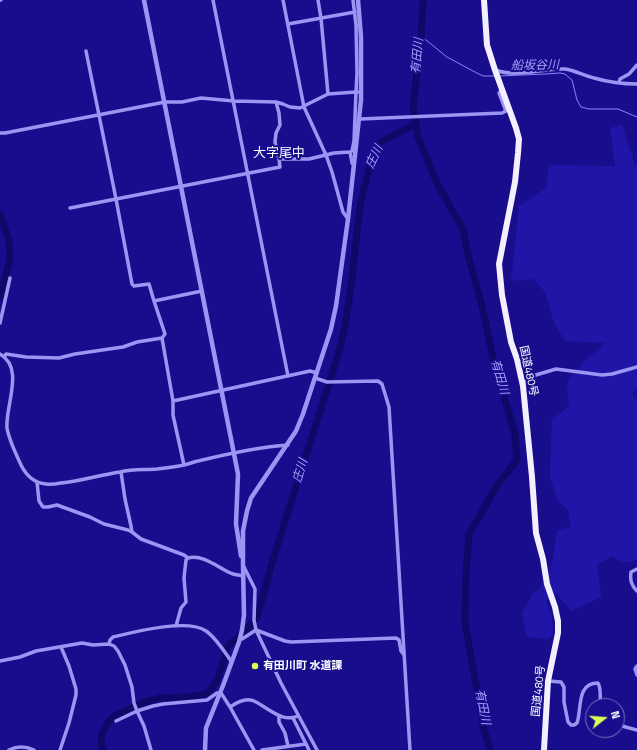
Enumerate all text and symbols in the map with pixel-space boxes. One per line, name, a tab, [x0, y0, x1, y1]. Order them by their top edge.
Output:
water label: 有田川	[409, 37, 427, 75]
water label: 船坂谷川	[511, 58, 559, 74]
water label: 庄川	[363, 143, 387, 171]
district label: 大字尾中	[253, 146, 305, 162]
street label: 国道480号	[516, 344, 540, 398]
water label: 有田川	[487, 358, 511, 396]
water label: 庄川	[291, 457, 311, 485]
place label: 有田川町 水道課	[263, 659, 342, 673]
marker: 有田川町 水道課	[250, 661, 260, 671]
street label: 国道480号	[530, 665, 548, 717]
water label: 有田川	[471, 688, 493, 726]
north arrow	[585, 698, 625, 738]
text: N	[607, 709, 624, 721]

